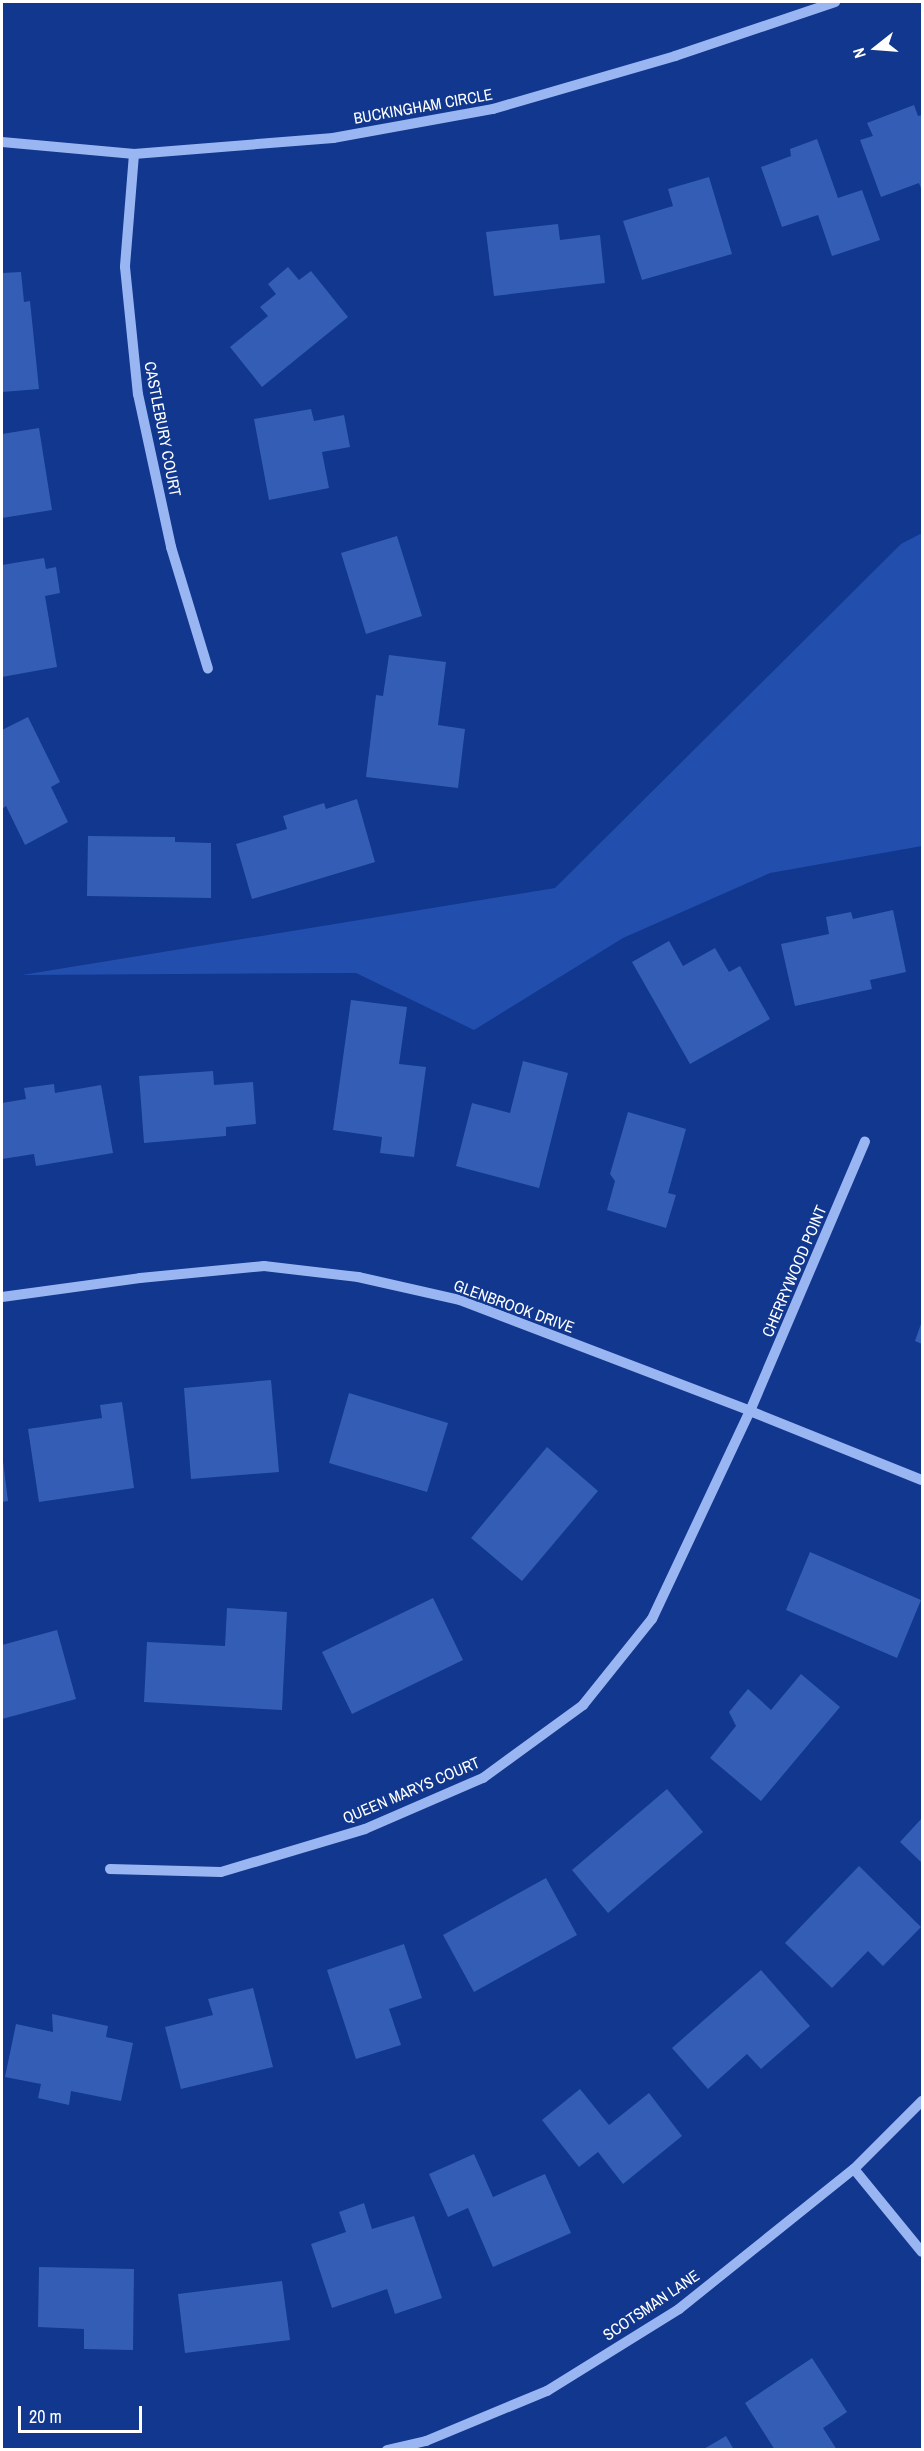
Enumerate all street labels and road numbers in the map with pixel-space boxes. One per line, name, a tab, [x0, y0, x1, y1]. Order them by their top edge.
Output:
street label: BUCKINGHAM CIRCLE	[352, 84, 494, 128]
street label: CASTLEBURY COURT	[140, 360, 186, 498]
street label: CHERRYWOOD POINT	[758, 1202, 830, 1340]
street label: GLENBROOK DRIVE	[451, 1275, 577, 1337]
street label: QUEEN MARYS COURT	[340, 1752, 482, 1828]
street label: SCOTSMAN LANE	[599, 2266, 703, 2344]

